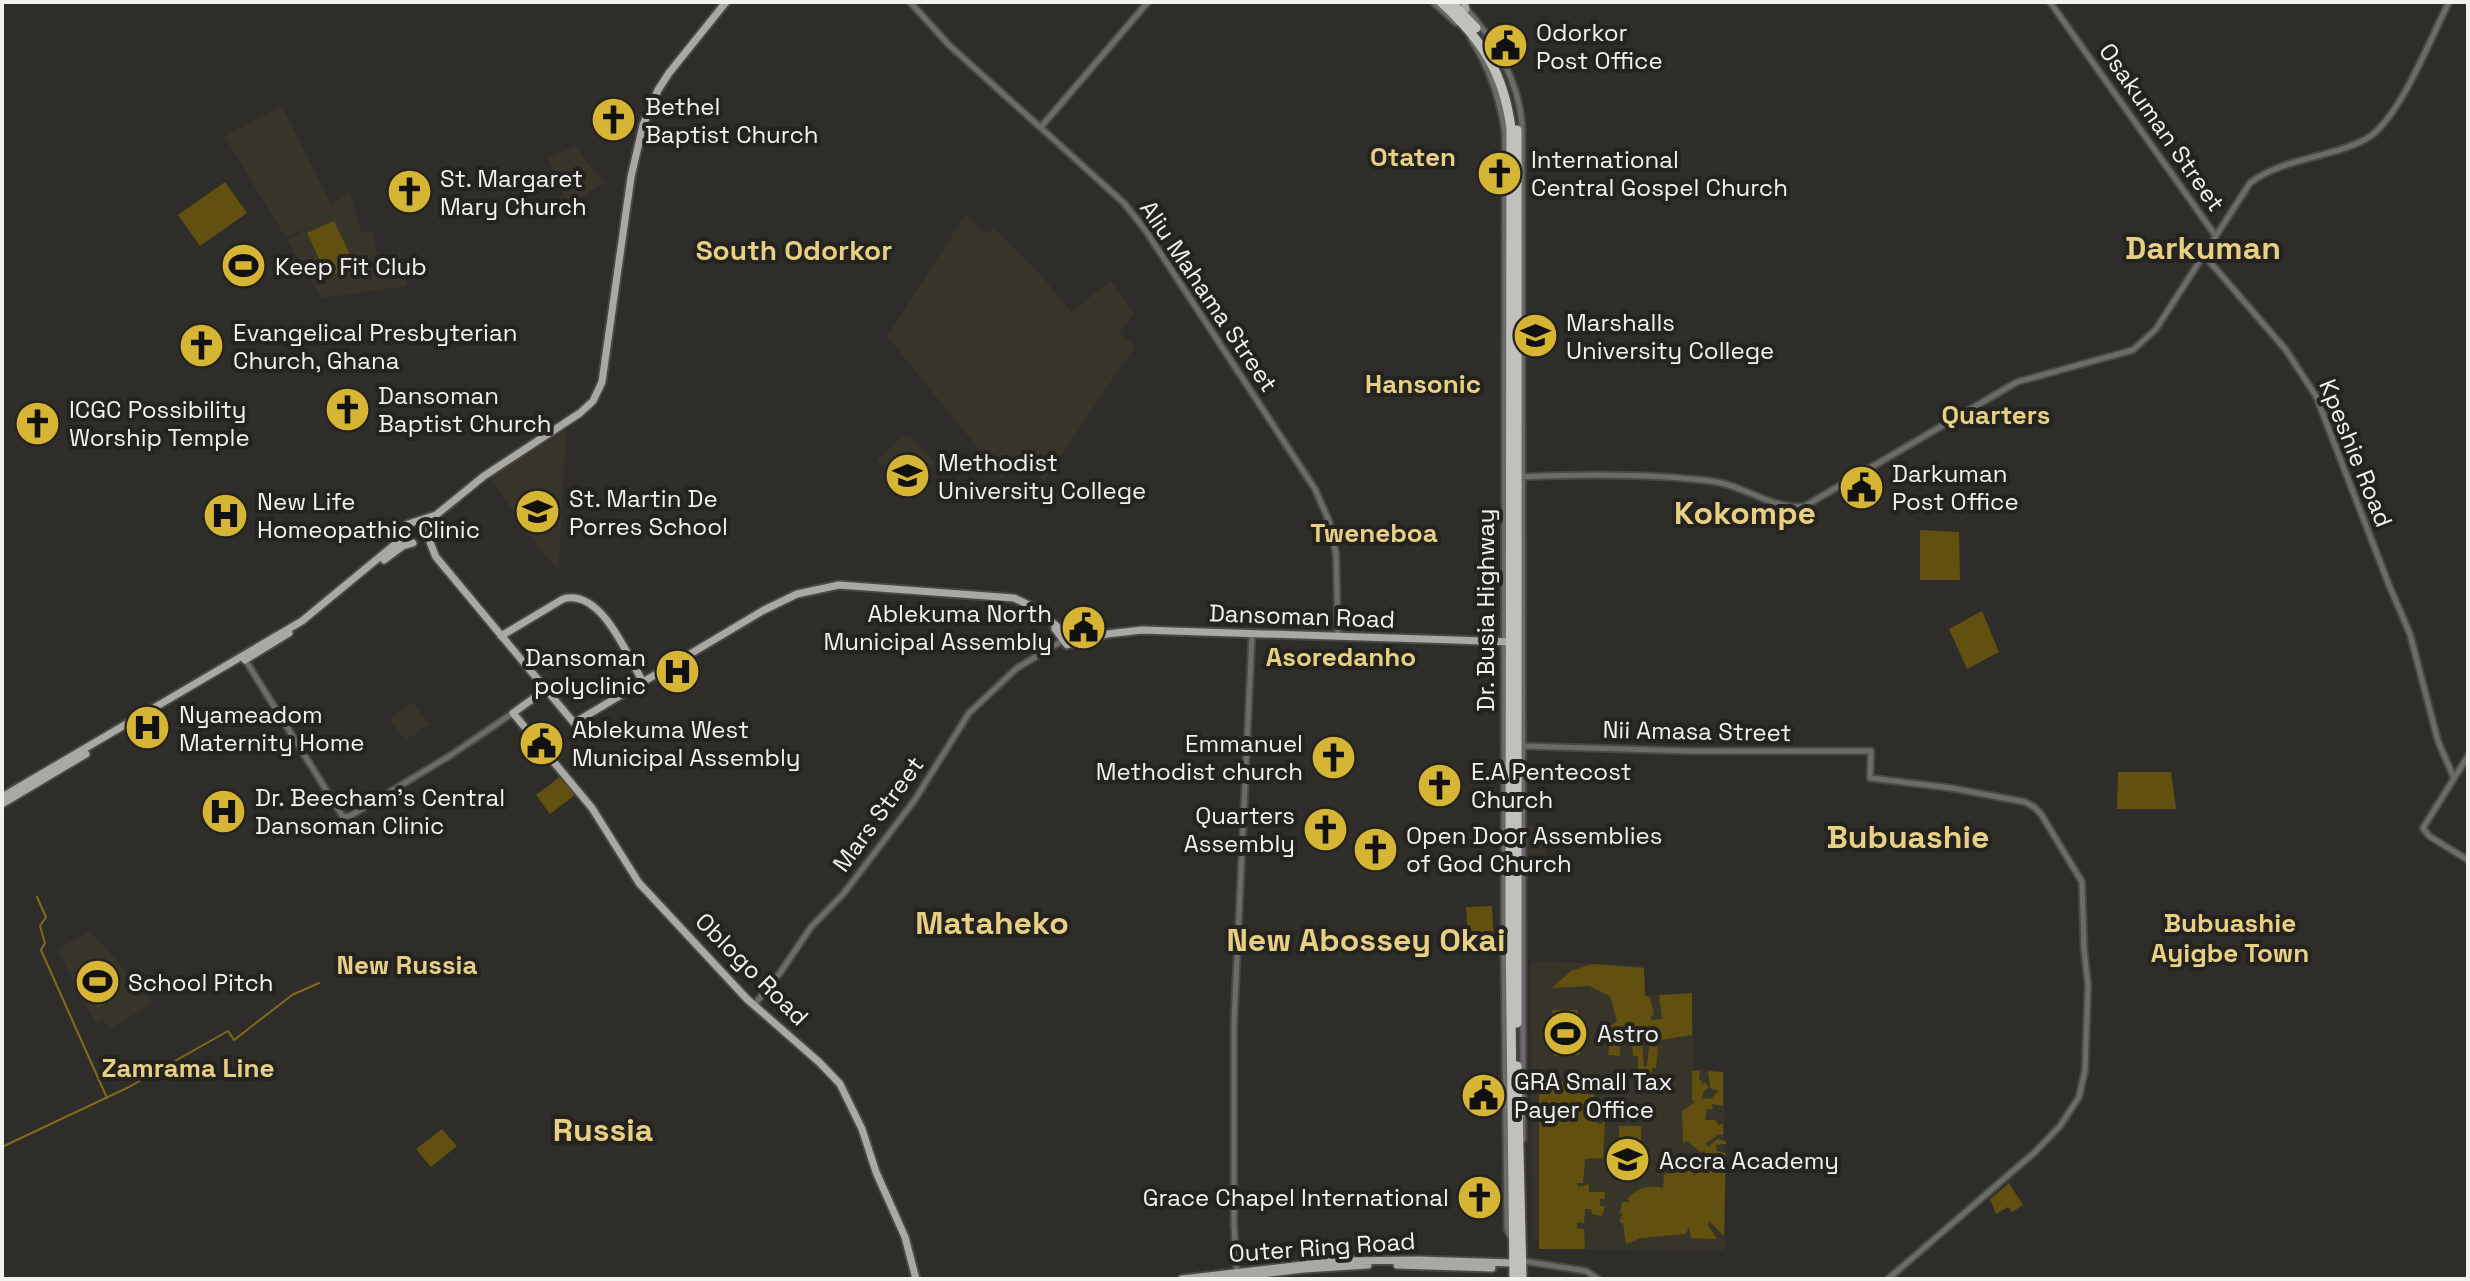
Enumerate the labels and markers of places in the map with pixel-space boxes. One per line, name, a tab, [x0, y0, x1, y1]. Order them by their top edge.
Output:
place label: Odorkor Post Office	[1536, 17, 1663, 76]
public building icon: Odorkor Post Office	[1481, 22, 1529, 70]
place label: Bethel Baptist Church	[645, 91, 818, 150]
church icon: Bethel Baptist Church	[590, 96, 638, 144]
place label: International Central Gospel Church	[1531, 144, 1788, 203]
church icon: International Central Gospel Church	[1476, 149, 1524, 197]
place label: St. Margaret Mary Church	[440, 163, 587, 222]
church icon: St. Margaret Mary Church	[385, 168, 433, 216]
sports icon: Keep Fit Club	[220, 242, 268, 290]
place label: Keep Fit Club	[275, 251, 427, 282]
place label: Marshalls University College	[1566, 307, 1774, 366]
school or university icon: Marshalls University College	[1511, 312, 1559, 360]
place label: Evangelical Presbyterian Church, Ghana	[233, 317, 517, 376]
church icon: Evangelical Presbyterian Church, Ghana	[178, 322, 226, 370]
place label: Dansoman Baptist Church	[378, 380, 551, 439]
church icon: Dansoman Baptist Church	[323, 385, 371, 433]
place label: ICGC Possibility Worship Temple	[69, 394, 250, 453]
church icon: ICGC Possibility Worship Temple	[14, 399, 62, 447]
place label: Methodist University College	[938, 447, 1146, 506]
school or university icon: Methodist University College	[883, 452, 931, 500]
place label: Darkuman Post Office	[1892, 458, 2019, 517]
public building icon: Darkuman Post Office	[1837, 463, 1885, 511]
place label: St. Martin De Porres School	[569, 483, 728, 542]
place label: New Life Homeopathic Clinic	[257, 486, 480, 545]
school or university icon: St. Martin De Porres School	[514, 488, 562, 536]
hospital icon: New Life Homeopathic Clinic	[202, 491, 250, 539]
place label: Ablekuma North Municipal Assembly	[823, 598, 1052, 657]
public building icon: Ablekuma North Municipal Assembly	[1059, 603, 1107, 651]
place label: Dansoman polyclinic	[525, 642, 646, 701]
hospital icon: Dansoman polyclinic	[653, 647, 701, 695]
place label: Nyameadom Maternity Home	[179, 699, 365, 758]
hospital icon: Nyameadom Maternity Home	[124, 704, 172, 752]
place label: Ablekuma West Municipal Assembly	[572, 714, 801, 773]
public building icon: Ablekuma West Municipal Assembly	[517, 719, 565, 767]
place label: Emmanuel Methodist church	[1096, 728, 1303, 787]
church icon: Emmanuel Methodist church	[1310, 733, 1358, 781]
place label: E.A Pentecost Church	[1471, 756, 1632, 815]
church icon: E.A Pentecost Church	[1416, 761, 1464, 809]
place label: Dr. Beecham's Central Dansoman Clinic	[255, 782, 505, 841]
hospital icon: Dr. Beecham's Central Dansoman Clinic	[200, 787, 248, 835]
place label: Quarters Assembly	[1184, 800, 1295, 859]
church icon: Quarters Assembly	[1302, 805, 1350, 853]
place label: Open Door Assemblies of God Church	[1406, 820, 1662, 879]
church icon: Open Door Assemblies of God Church	[1351, 825, 1399, 873]
sports icon: School Pitch	[73, 958, 121, 1006]
place label: School Pitch	[128, 967, 273, 998]
sports icon: Astro	[1542, 1009, 1590, 1057]
place label: Astro	[1597, 1018, 1659, 1049]
place label: GRA Small Tax Payer Office	[1514, 1066, 1672, 1125]
public building icon: GRA Small Tax Payer Office	[1459, 1071, 1507, 1119]
school or university icon: Accra Academy	[1604, 1136, 1652, 1184]
place label: Accra Academy	[1659, 1145, 1839, 1176]
church icon: Grace Chapel International	[1456, 1173, 1504, 1221]
place label: Grace Chapel International	[1143, 1182, 1449, 1213]

